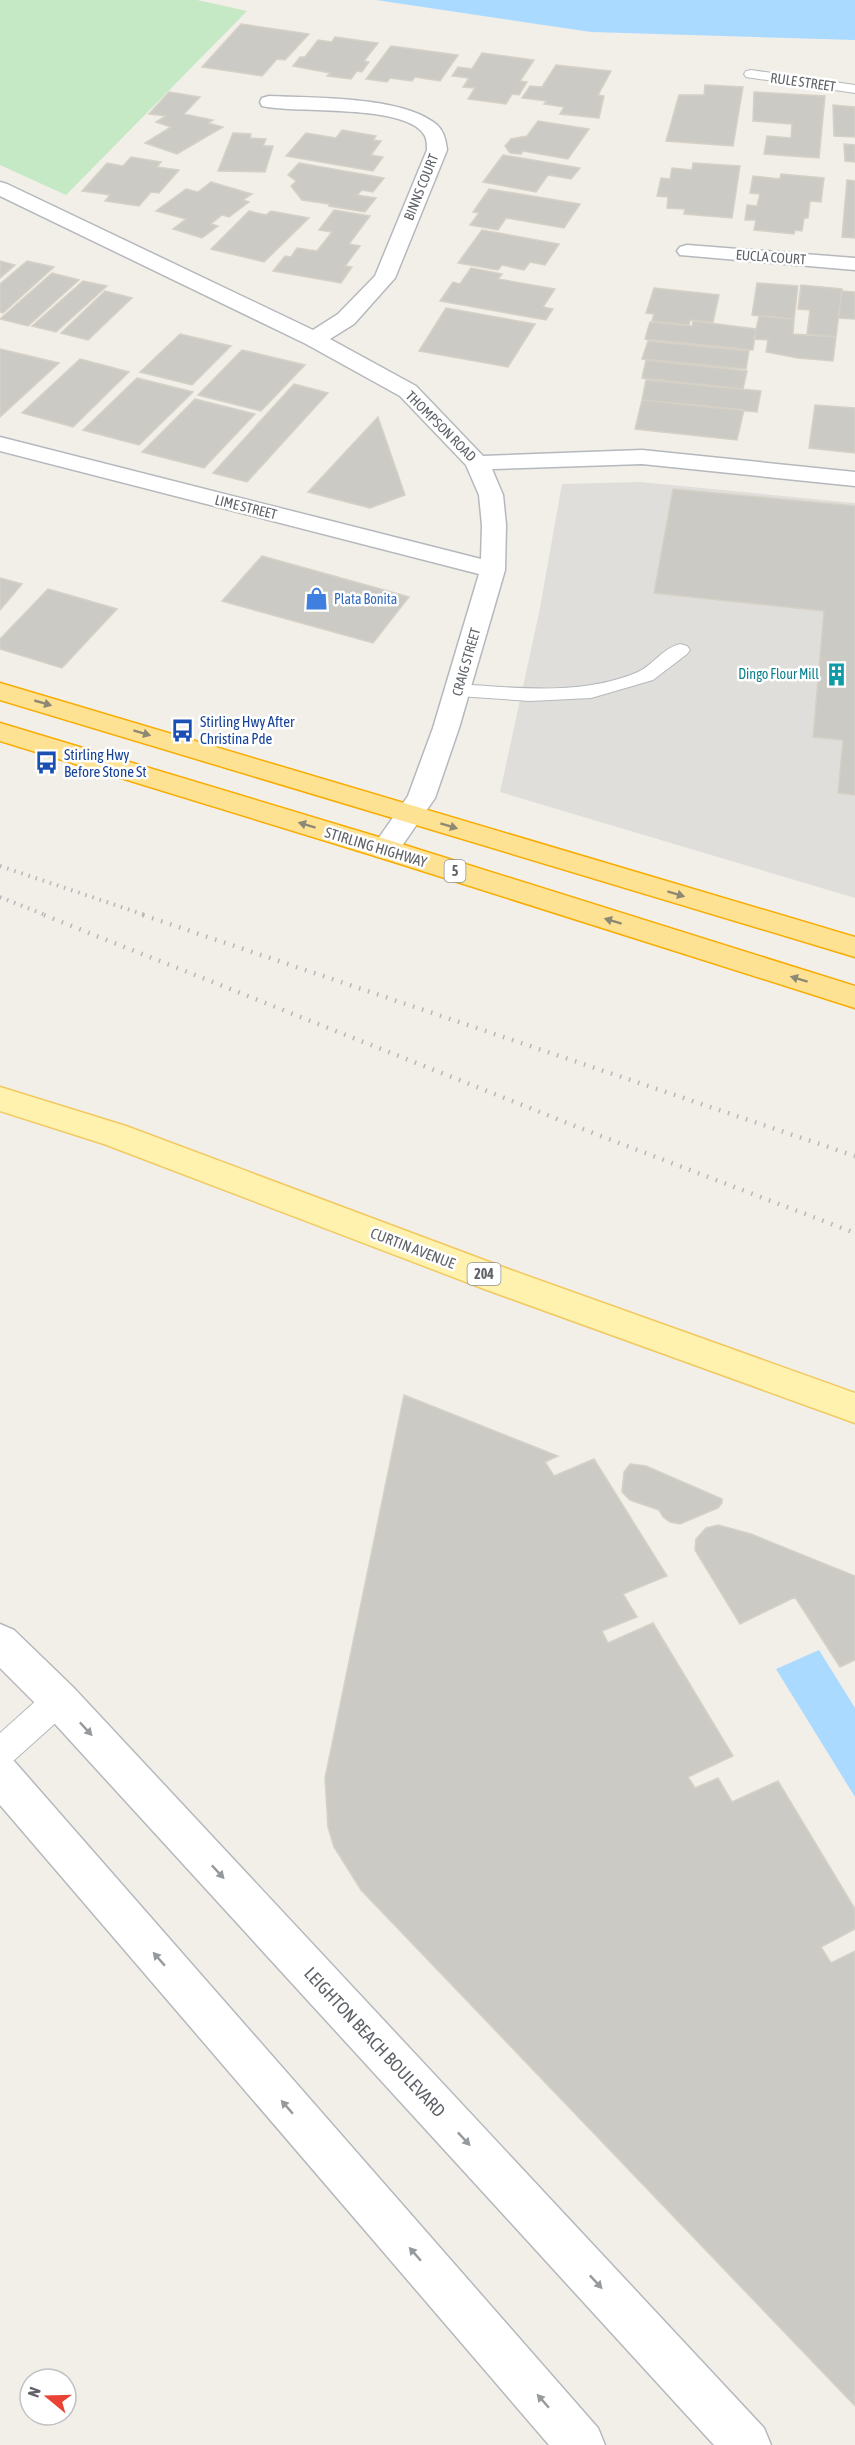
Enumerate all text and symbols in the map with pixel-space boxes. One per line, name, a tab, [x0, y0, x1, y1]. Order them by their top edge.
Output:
street label: RULE STREET	[769, 70, 837, 94]
street label: BINNS COURT	[400, 151, 442, 223]
street label: EUCLA COURT	[735, 247, 807, 267]
street label: THOMPSON ROAD	[403, 388, 480, 465]
street label: LIME STREET	[213, 492, 279, 522]
shop icon: Plata Bonita	[303, 586, 329, 612]
place label: Plata Bonita	[334, 591, 397, 607]
street label: CRAIG STREET	[449, 626, 483, 698]
building icon: Dingo Flour Mill	[824, 661, 850, 687]
place label: Dingo Flour Mill	[738, 666, 819, 682]
one-way arrow	[34, 699, 52, 708]
place label: Stirling Hwy After Christina Pde	[200, 713, 295, 747]
bus stop icon: Stirling Hwy After Christina Pde	[169, 717, 195, 743]
one-way arrow	[133, 729, 151, 738]
place label: Stirling Hwy Before Stone St	[64, 746, 147, 780]
bus stop icon: Stirling Hwy Before Stone St	[33, 750, 59, 776]
one-way arrow	[298, 820, 316, 829]
one-way arrow	[440, 822, 458, 831]
street label: STIRLING HIGHWAY	[323, 823, 429, 871]
road number: 5	[444, 860, 466, 882]
one-way arrow	[667, 890, 685, 899]
one-way arrow	[604, 916, 622, 925]
one-way arrow	[790, 974, 808, 983]
street label: CURTIN AVENUE	[368, 1224, 458, 1272]
road number: 204	[468, 1263, 500, 1285]
one-way arrow	[79, 1721, 93, 1736]
one-way arrow	[211, 1864, 224, 1879]
one-way arrow	[153, 1951, 166, 1967]
street label: LEIGHTON BEACH BOULEVARD	[300, 1963, 450, 2121]
one-way arrow	[280, 2099, 294, 2114]
one-way arrow	[457, 2131, 470, 2146]
one-way arrow	[409, 2247, 422, 2262]
one-way arrow	[589, 2274, 602, 2289]
north arrow	[18, 2367, 78, 2427]
text: N	[24, 2385, 44, 2400]
one-way arrow	[537, 2394, 550, 2409]

